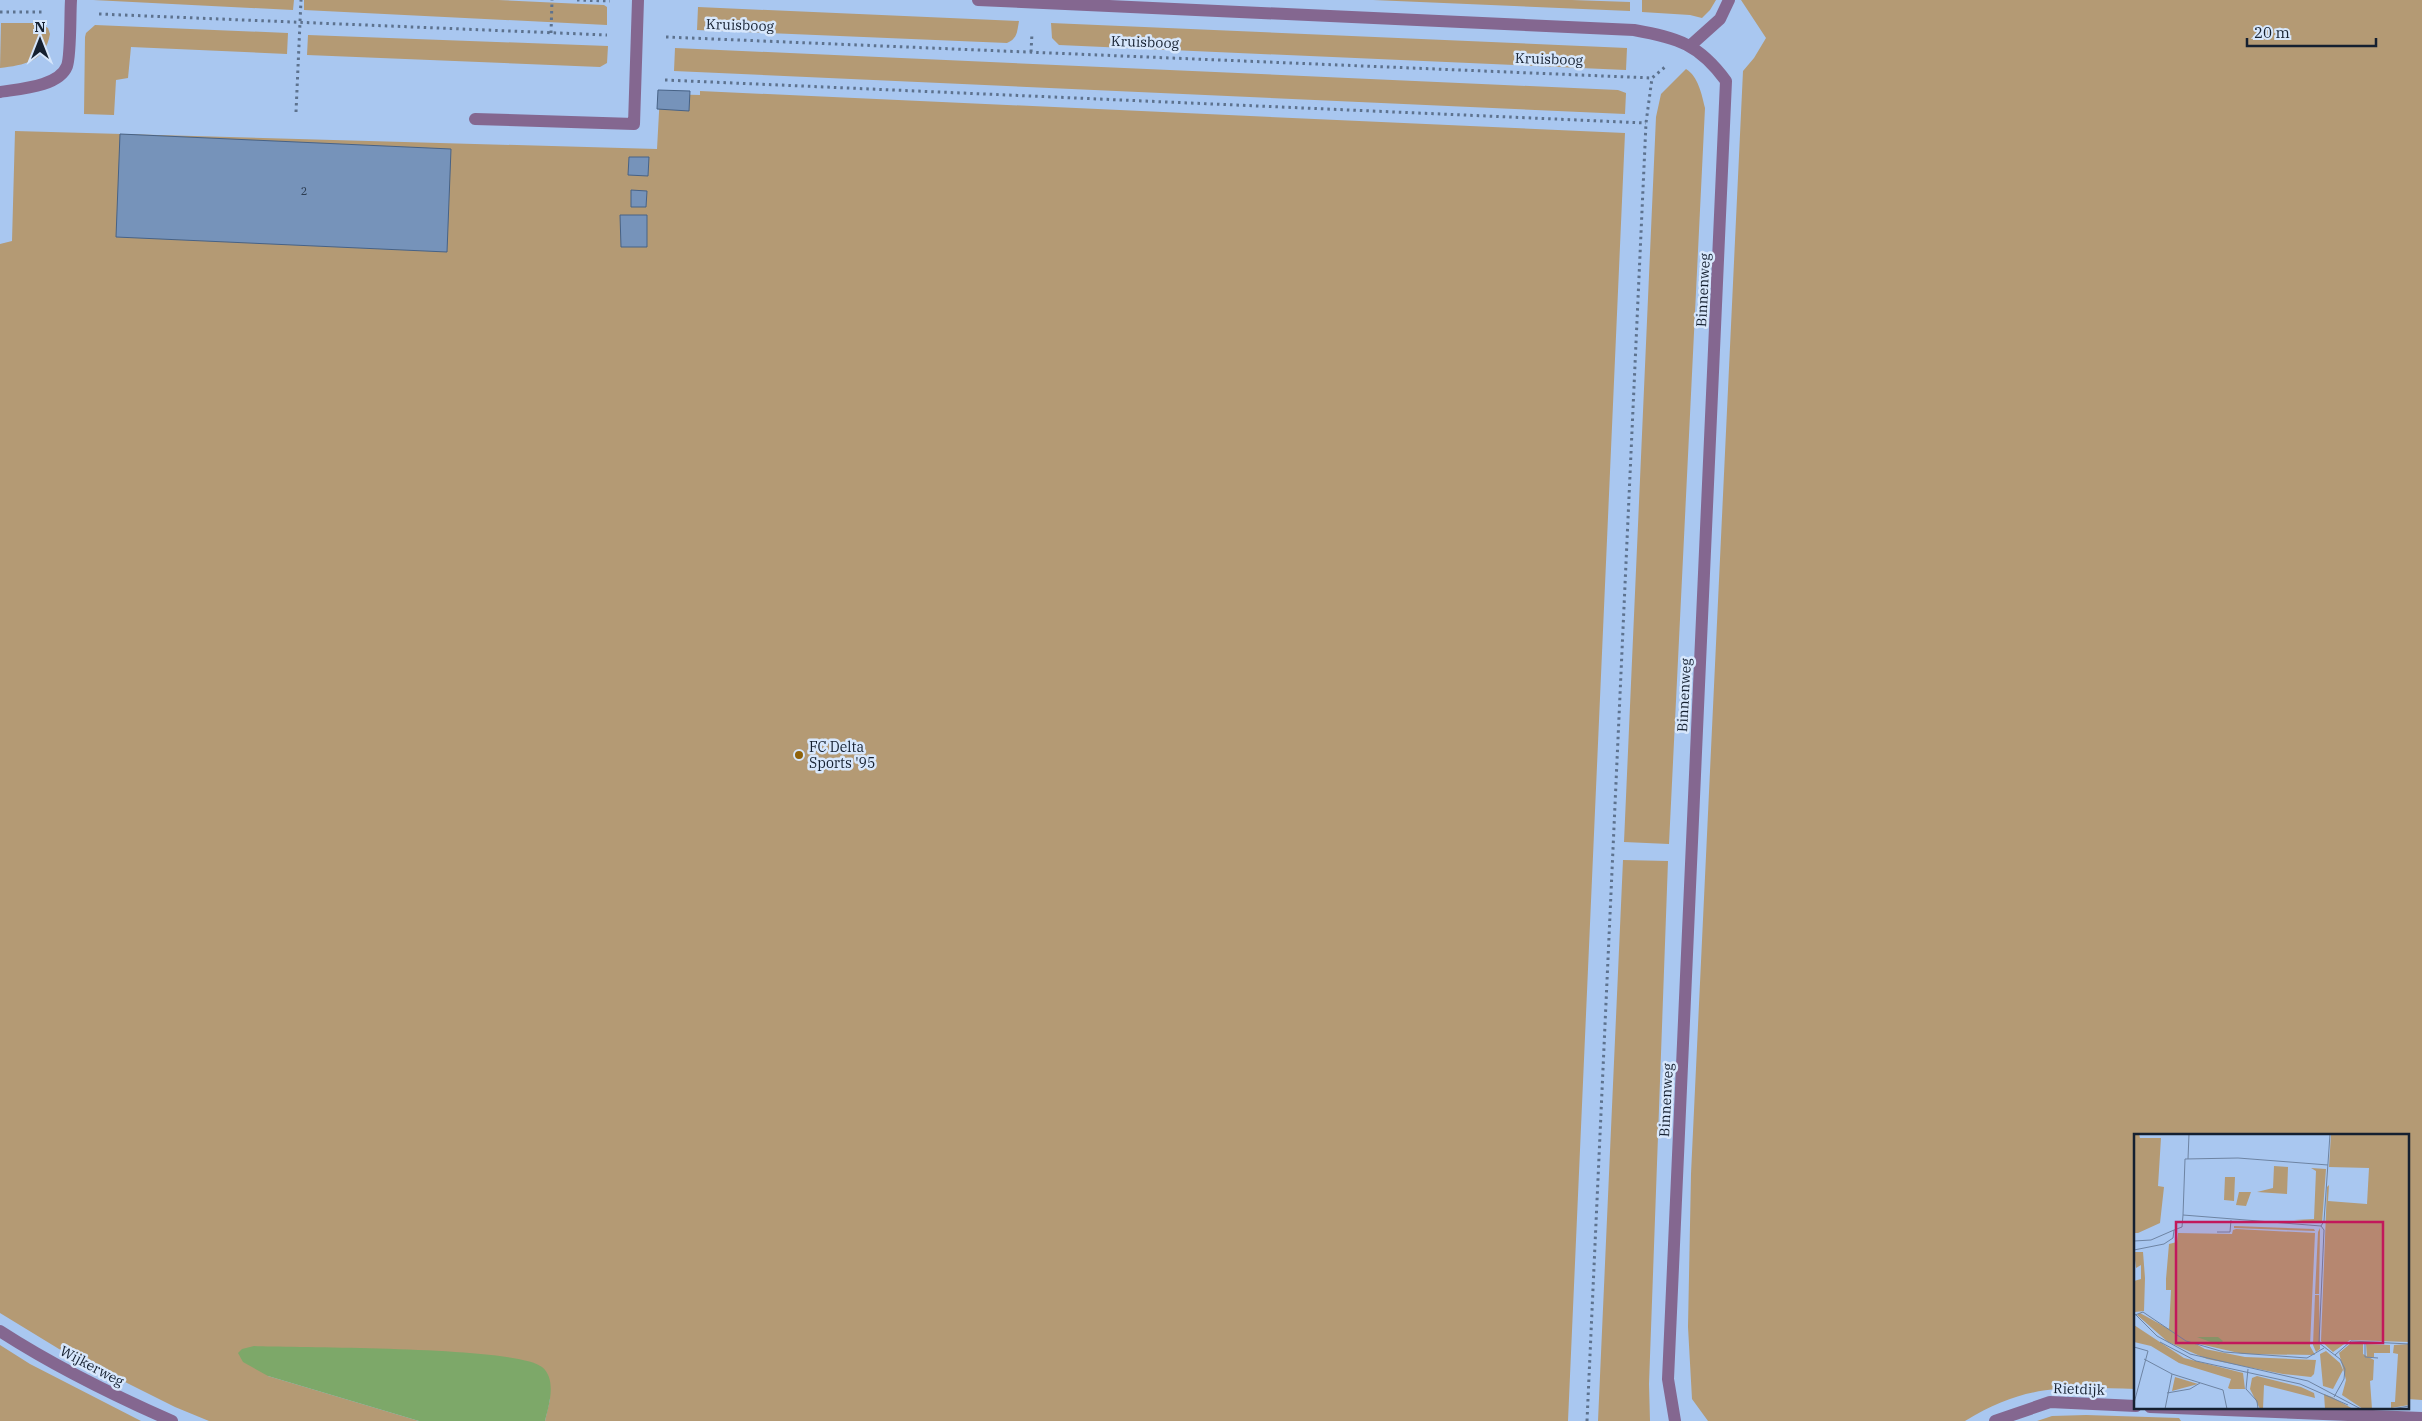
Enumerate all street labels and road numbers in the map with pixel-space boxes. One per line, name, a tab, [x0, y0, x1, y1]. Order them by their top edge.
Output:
street label: Kruisboog	[706, 15, 775, 35]
street label: Kruisboog	[1111, 32, 1180, 52]
street label: Kruisboog	[1515, 49, 1584, 69]
street label: Binnenweg	[1692, 252, 1714, 327]
street label: Binnenweg	[1673, 657, 1695, 732]
street label: Binnenweg	[1655, 1062, 1677, 1137]
street label: Wijkerweg	[57, 1342, 127, 1391]
street label: Rietdijk	[2053, 1379, 2106, 1399]

